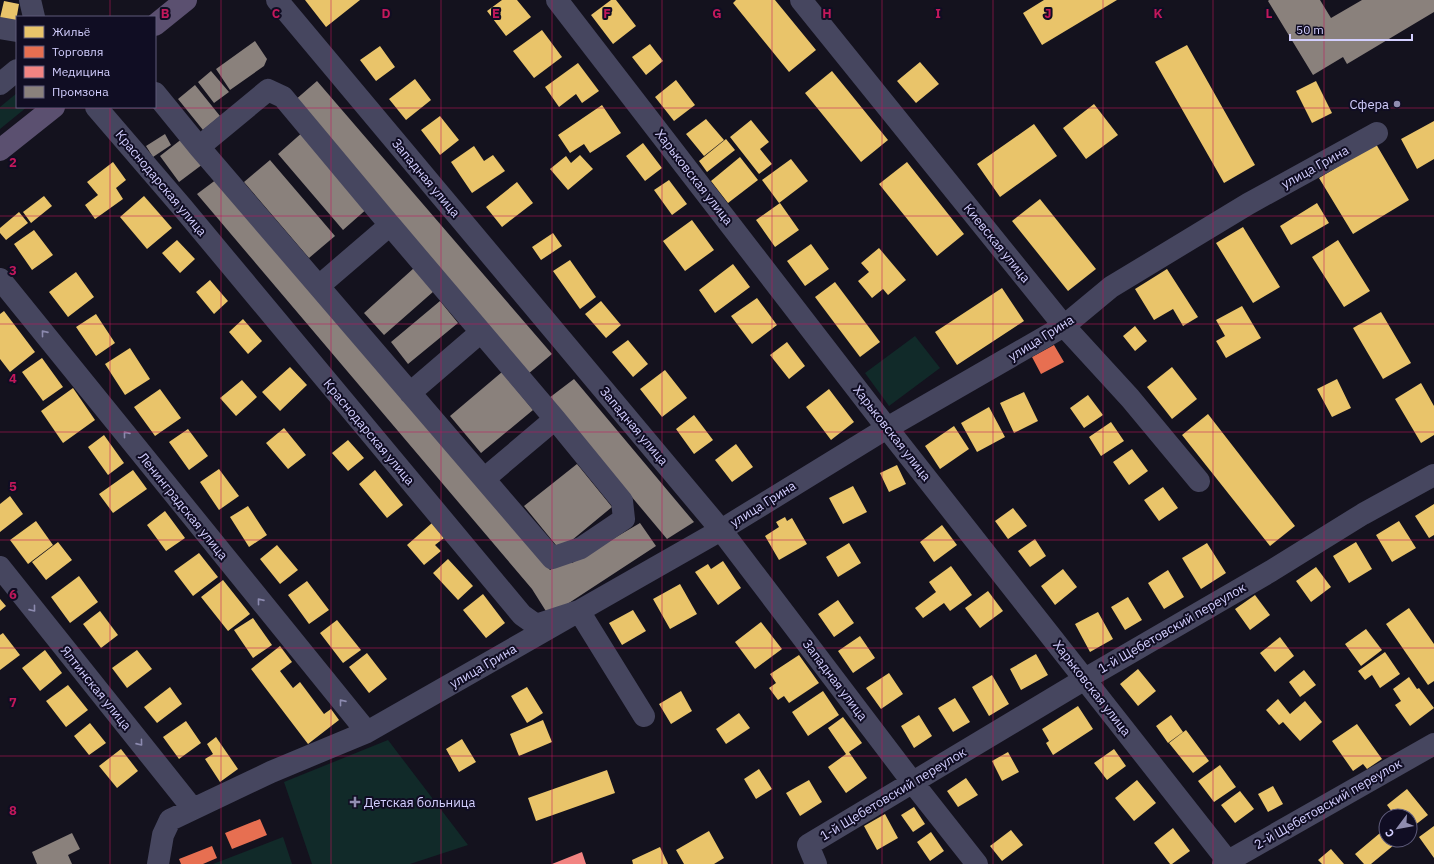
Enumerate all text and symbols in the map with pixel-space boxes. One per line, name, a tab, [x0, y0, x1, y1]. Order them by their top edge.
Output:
text: B	[161, 5, 170, 22]
text: C	[272, 5, 281, 22]
text: D	[381, 5, 391, 22]
text: E	[492, 5, 500, 22]
text: F	[603, 5, 611, 22]
text: G	[712, 5, 722, 22]
text: H	[822, 5, 832, 22]
text: I	[935, 5, 941, 22]
text: J	[1044, 5, 1052, 22]
text: K	[1153, 5, 1163, 22]
text: L	[1266, 5, 1273, 22]
legend	[16, 16, 156, 108]
scale bar	[1290, 16, 1412, 42]
text: 50 m	[1296, 22, 1324, 37]
text: Жильё	[52, 24, 91, 39]
text: Торговля	[52, 44, 103, 59]
text: Медицина	[52, 64, 111, 79]
text: Промзона	[52, 84, 109, 99]
place label: Сфера	[1350, 96, 1389, 113]
marker: Сфера	[1392, 99, 1402, 109]
street label: Краснодарская улица	[112, 126, 210, 240]
street label: Харьковская улица	[651, 126, 737, 228]
street label: Западная улица	[388, 135, 464, 221]
street label: улица Грина	[1278, 141, 1352, 193]
text: 2	[9, 154, 17, 171]
street label: Киевская улица	[960, 200, 1034, 286]
text: 3	[9, 262, 17, 279]
street label: улица Грина	[1005, 311, 1077, 365]
one-way arrow	[42, 331, 49, 338]
text: 4	[9, 370, 17, 387]
street label: Краснодарская улица	[320, 375, 418, 489]
street label: Харьковская улица	[849, 382, 935, 484]
street label: Западная улица	[596, 383, 672, 469]
one-way arrow	[123, 432, 130, 439]
street label: Ленинградская улица	[134, 449, 232, 563]
street label: улица Грина	[727, 477, 799, 531]
text: 5	[9, 478, 17, 495]
street label: 1-й Щебетовский переулок	[1095, 579, 1249, 677]
text: 6	[9, 586, 17, 603]
one-way arrow	[258, 598, 265, 605]
one-way arrow	[28, 604, 35, 611]
street label: Западная улица	[799, 636, 871, 724]
street label: Харьковская улица	[1049, 637, 1135, 739]
street label: улица Грина	[446, 640, 520, 692]
street label: Ялтинская улица	[57, 642, 135, 734]
text: 7	[9, 694, 17, 711]
one-way arrow	[340, 699, 347, 706]
one-way arrow	[136, 739, 143, 746]
street label: 1-й Щебетовский переулок	[817, 743, 969, 845]
street label: 2-й Щебетовский переулок	[1251, 755, 1405, 853]
place label: Детская больница	[364, 794, 476, 811]
marker: Детская больница	[349, 796, 361, 808]
text: 8	[9, 802, 17, 819]
north arrow	[1378, 808, 1418, 848]
text: С	[1382, 827, 1397, 840]

